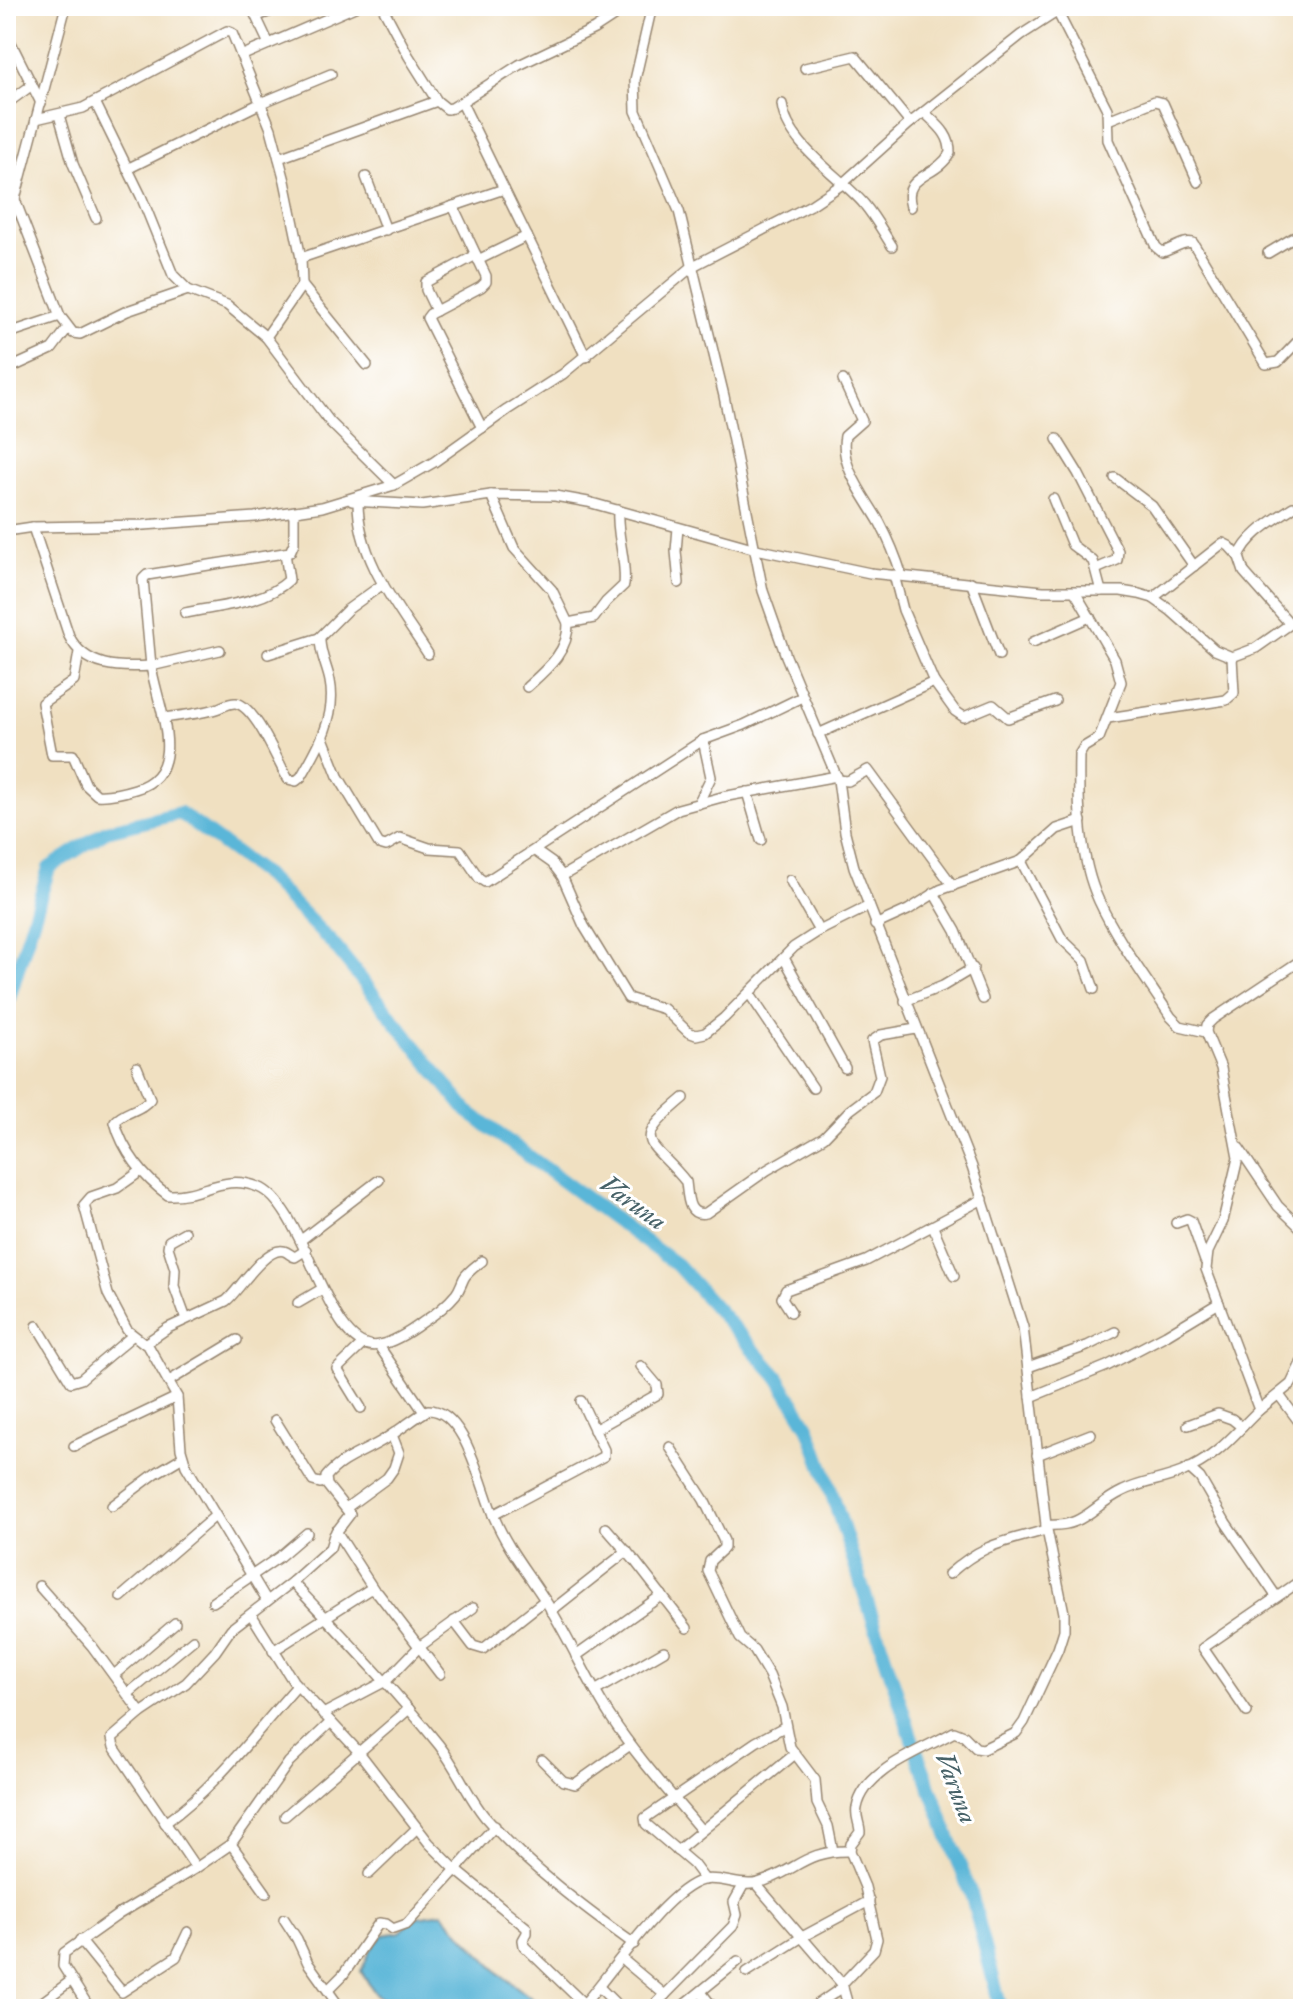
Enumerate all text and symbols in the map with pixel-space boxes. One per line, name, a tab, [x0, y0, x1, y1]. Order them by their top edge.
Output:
water label: Varuna	[594, 1168, 672, 1238]
water label: Varuna	[928, 1748, 984, 1828]

